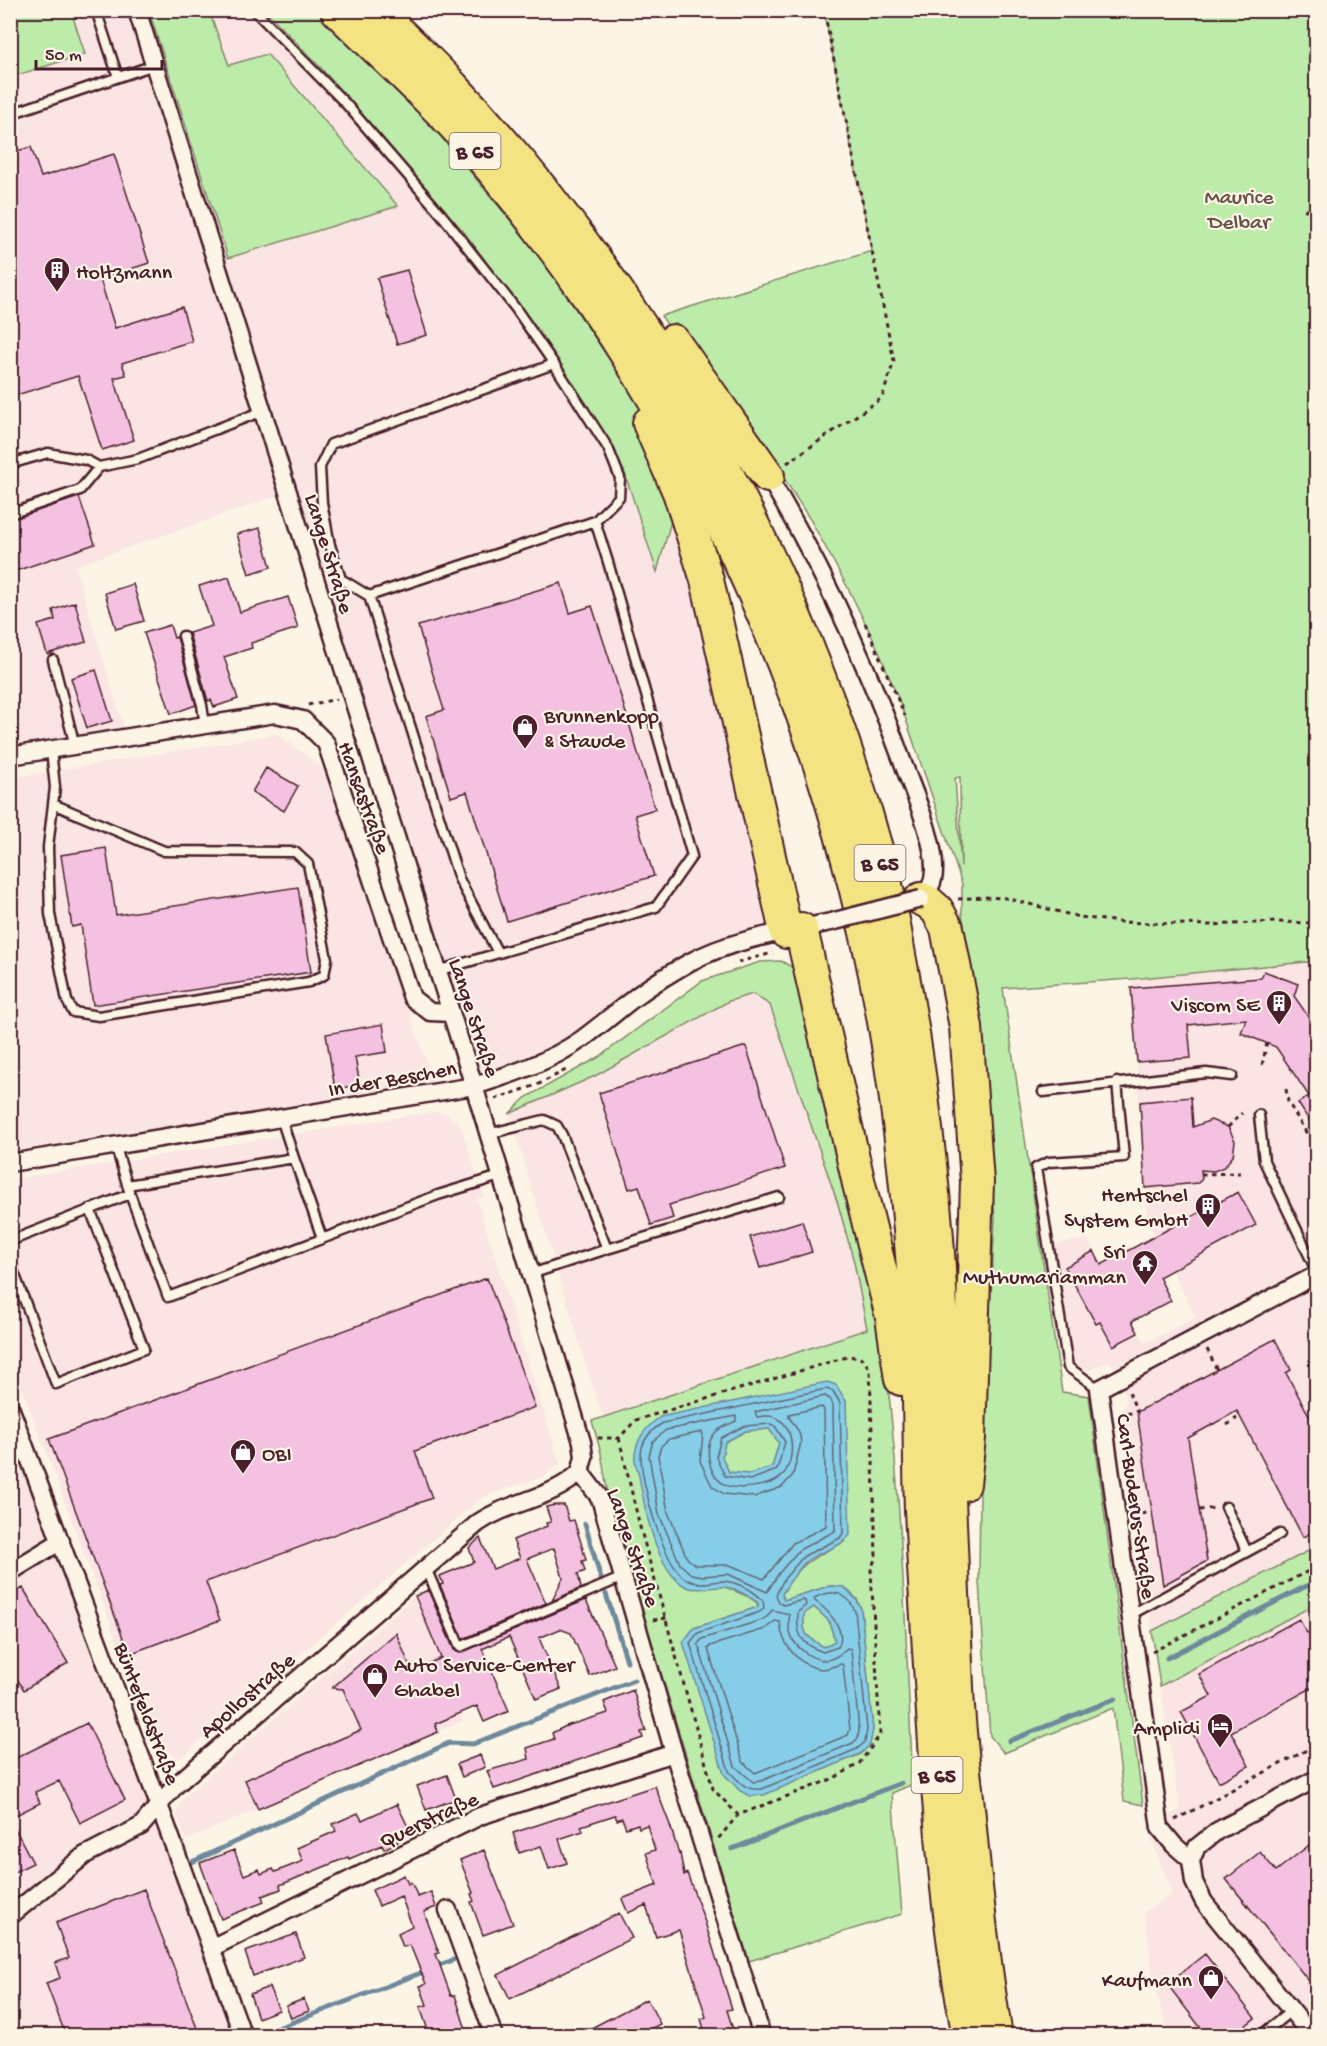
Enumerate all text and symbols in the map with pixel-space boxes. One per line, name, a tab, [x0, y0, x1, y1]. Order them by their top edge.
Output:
scale bar	[36, 33, 162, 71]
text: 50 m	[45, 46, 82, 67]
road number: B 65	[450, 133, 500, 169]
park label: Maurice Delbar	[1204, 186, 1274, 237]
building icon: Holtzmann	[42, 255, 72, 293]
place label: Holtzmann	[76, 261, 173, 287]
street label: Lange Straße	[297, 491, 358, 618]
place label: Brunnenkopp & Staude	[543, 705, 659, 756]
shop icon: Brunnenkopp & Staude	[510, 712, 540, 750]
street label: Hansastraße	[330, 739, 395, 859]
road number: B 65	[854, 845, 906, 881]
street label: Lange Straße	[441, 955, 504, 1082]
building icon: Viscom SE	[1264, 988, 1294, 1026]
place label: Viscom SE	[1170, 994, 1261, 1020]
street label: In der Beschen	[326, 1057, 459, 1105]
place label: Hentschel System GmbH	[1064, 1184, 1188, 1235]
building icon: Hentschel System GmbH	[1193, 1191, 1223, 1229]
place label: Sri Muthumariamman	[963, 1241, 1127, 1292]
temple icon: Sri Muthumariamman	[1130, 1248, 1160, 1286]
street label: Carl-Buderus-Straße	[1108, 1412, 1160, 1601]
shop icon: OBI	[228, 1437, 258, 1475]
place label: OBI	[262, 1443, 292, 1469]
street label: Lange Straße	[599, 1486, 664, 1612]
street label: Büntefeldstraße	[106, 1639, 185, 1790]
street label: Apollostraße	[196, 1648, 302, 1746]
place label: Auto Service-Center Ghabel	[394, 1654, 577, 1705]
shop icon: Auto Service-Center Ghabel	[360, 1661, 390, 1699]
hotel icon: Amplidi	[1205, 1711, 1235, 1749]
place label: Amplidi	[1133, 1717, 1200, 1743]
road number: B 65	[912, 1757, 962, 1793]
street label: Querstraße	[376, 1787, 484, 1856]
shop icon: Kaufmann	[1196, 1963, 1226, 2001]
place label: Kaufmann	[1102, 1969, 1193, 1995]

